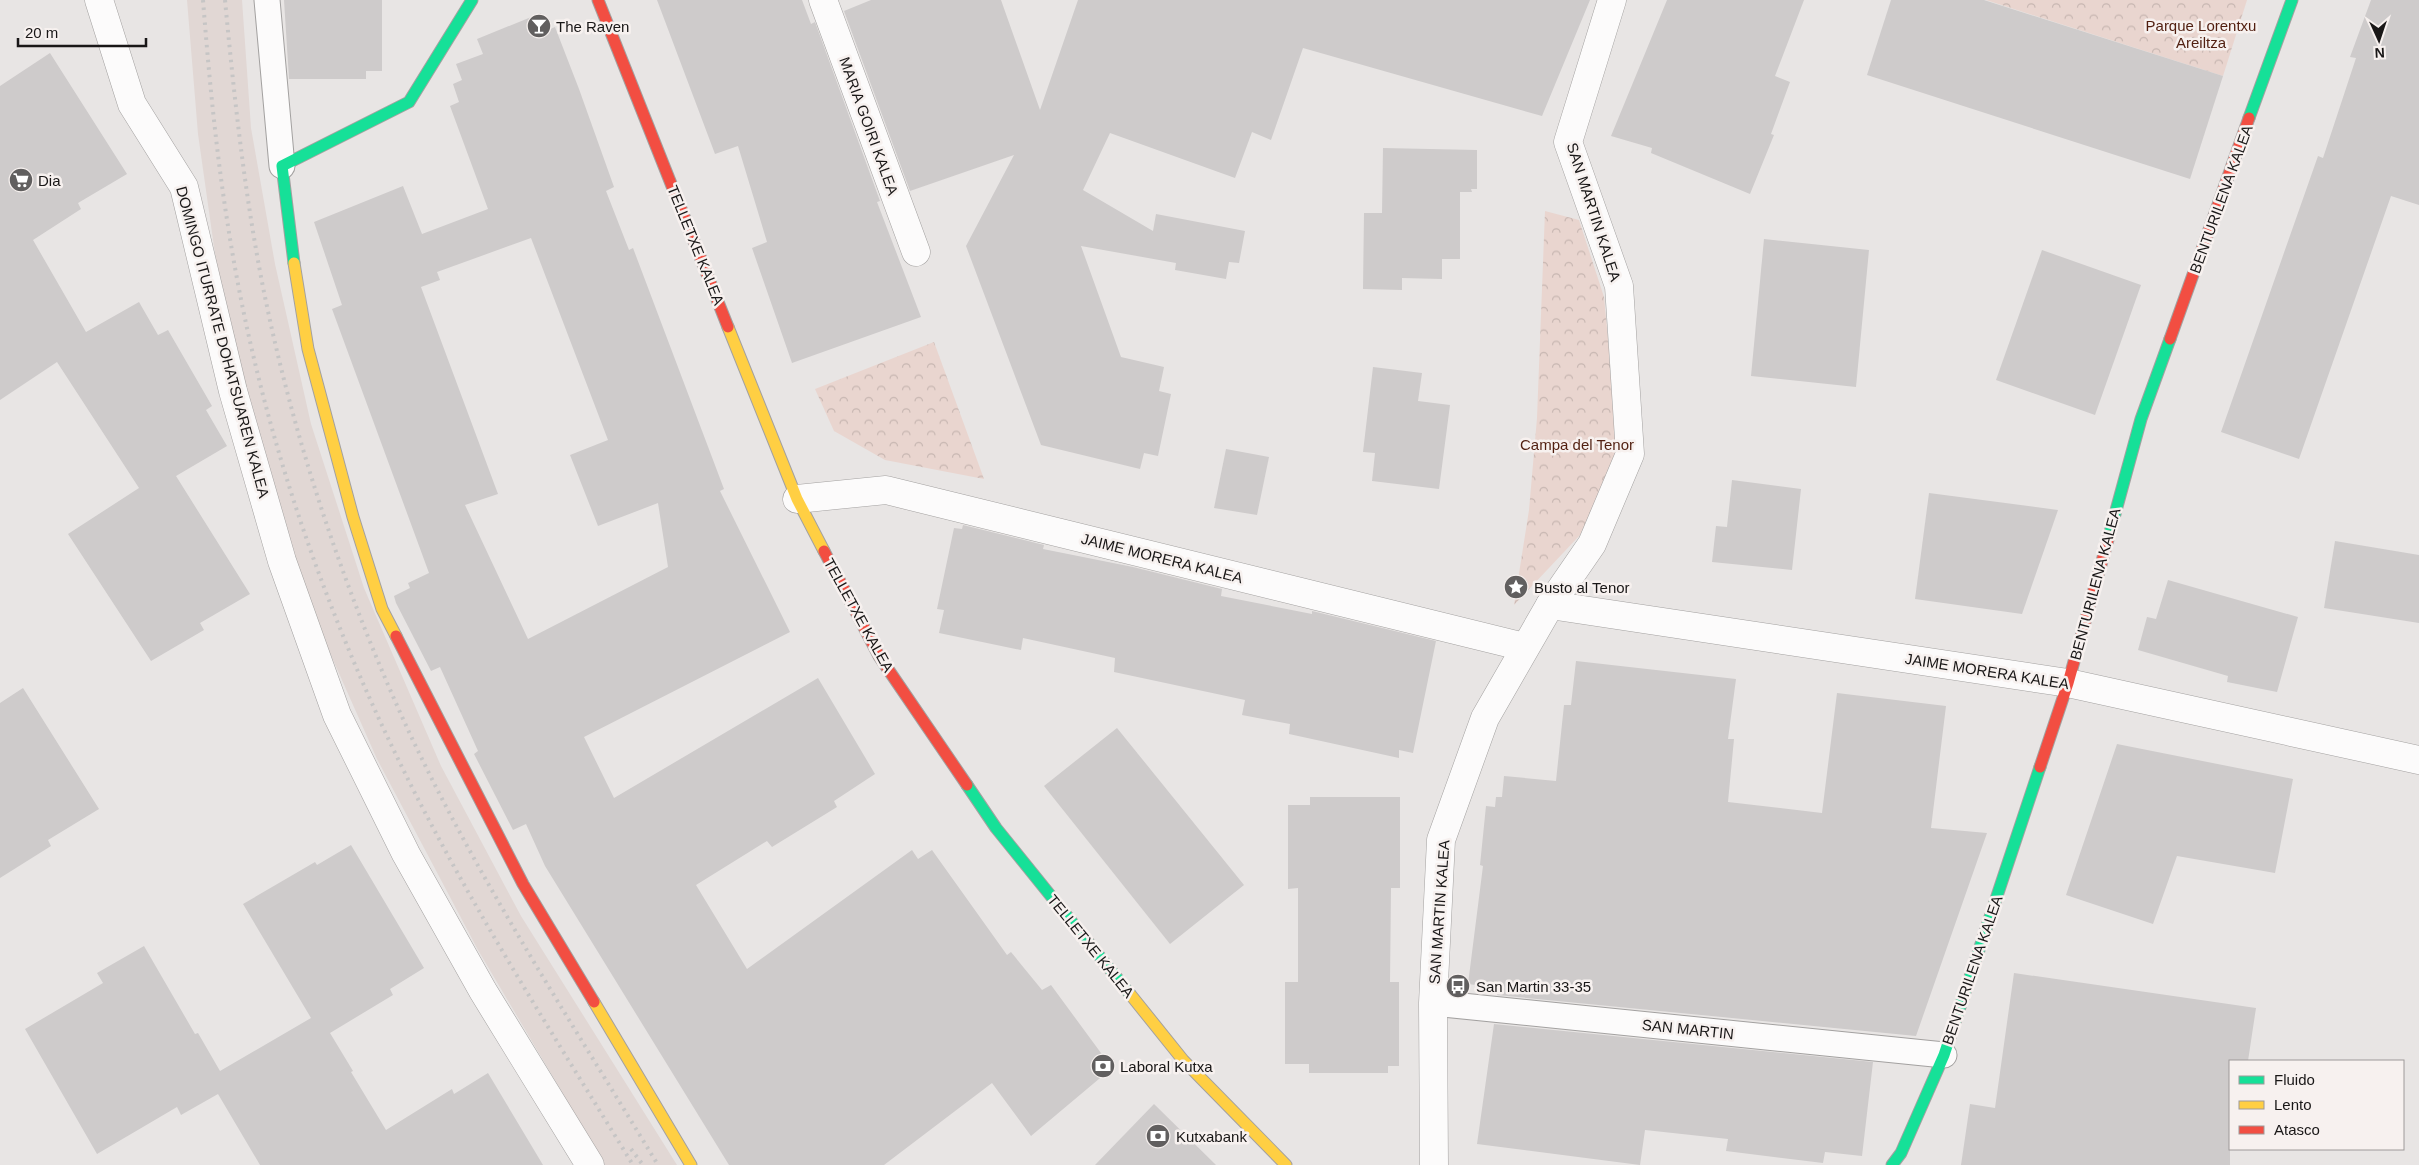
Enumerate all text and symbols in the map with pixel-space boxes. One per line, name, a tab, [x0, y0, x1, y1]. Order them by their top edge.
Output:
bar icon: The Raven	[526, 13, 552, 39]
scale bar	[18, 15, 145, 47]
north arrow	[2354, 15, 2404, 65]
park label: Parque Lorentxu Areiltza	[2146, 17, 2256, 51]
place label: The Raven	[556, 18, 629, 35]
text: 20 m	[25, 24, 58, 41]
text: N	[2374, 45, 2385, 61]
street label: MARIA GOIRI KALEA	[836, 55, 902, 197]
street label: BENTURILENA KALEA	[2186, 122, 2256, 276]
street label: SAN MARTIN KALEA	[1564, 141, 1624, 283]
supermarket icon: Dia	[8, 167, 34, 193]
place label: Dia	[38, 172, 61, 189]
street label: TELLETXE KALEA	[664, 183, 728, 307]
street label: DOMINGO ITURRATE DOHATSUAREN KALEA	[173, 184, 273, 500]
park label: Campa del Tenor	[1520, 436, 1634, 453]
street label: BENTURILENA KALEA	[2067, 506, 2123, 662]
street label: JAIME MORERA KALEA	[1079, 530, 1245, 586]
street label: TELLETXE KALEA	[821, 555, 897, 675]
place icon: Busto al Tenor	[1503, 574, 1529, 600]
place label: Busto al Tenor	[1534, 579, 1630, 596]
street label: JAIME MORERA KALEA	[1904, 650, 2070, 692]
street label: SAN MARTIN KALEA	[1425, 839, 1453, 985]
street label: TELLETXE KALEA	[1044, 891, 1138, 1001]
street label: BENTURILENA KALEA	[1938, 893, 2006, 1047]
bus stop icon: San Martin 33-35	[1445, 973, 1471, 999]
place label: San Martin 33-35	[1476, 978, 1591, 995]
street label: SAN MARTIN	[1641, 1016, 1735, 1042]
bank icon: Laboral Kutxa	[1090, 1053, 1116, 1079]
place label: Laboral Kutxa	[1120, 1058, 1213, 1075]
legend	[2229, 1060, 2404, 1150]
text: Fluido	[2274, 1071, 2315, 1088]
text: Lento	[2274, 1096, 2312, 1113]
text: Atasco	[2274, 1121, 2320, 1138]
bank icon: Kutxabank	[1145, 1123, 1171, 1149]
place label: Kutxabank	[1176, 1128, 1247, 1145]

